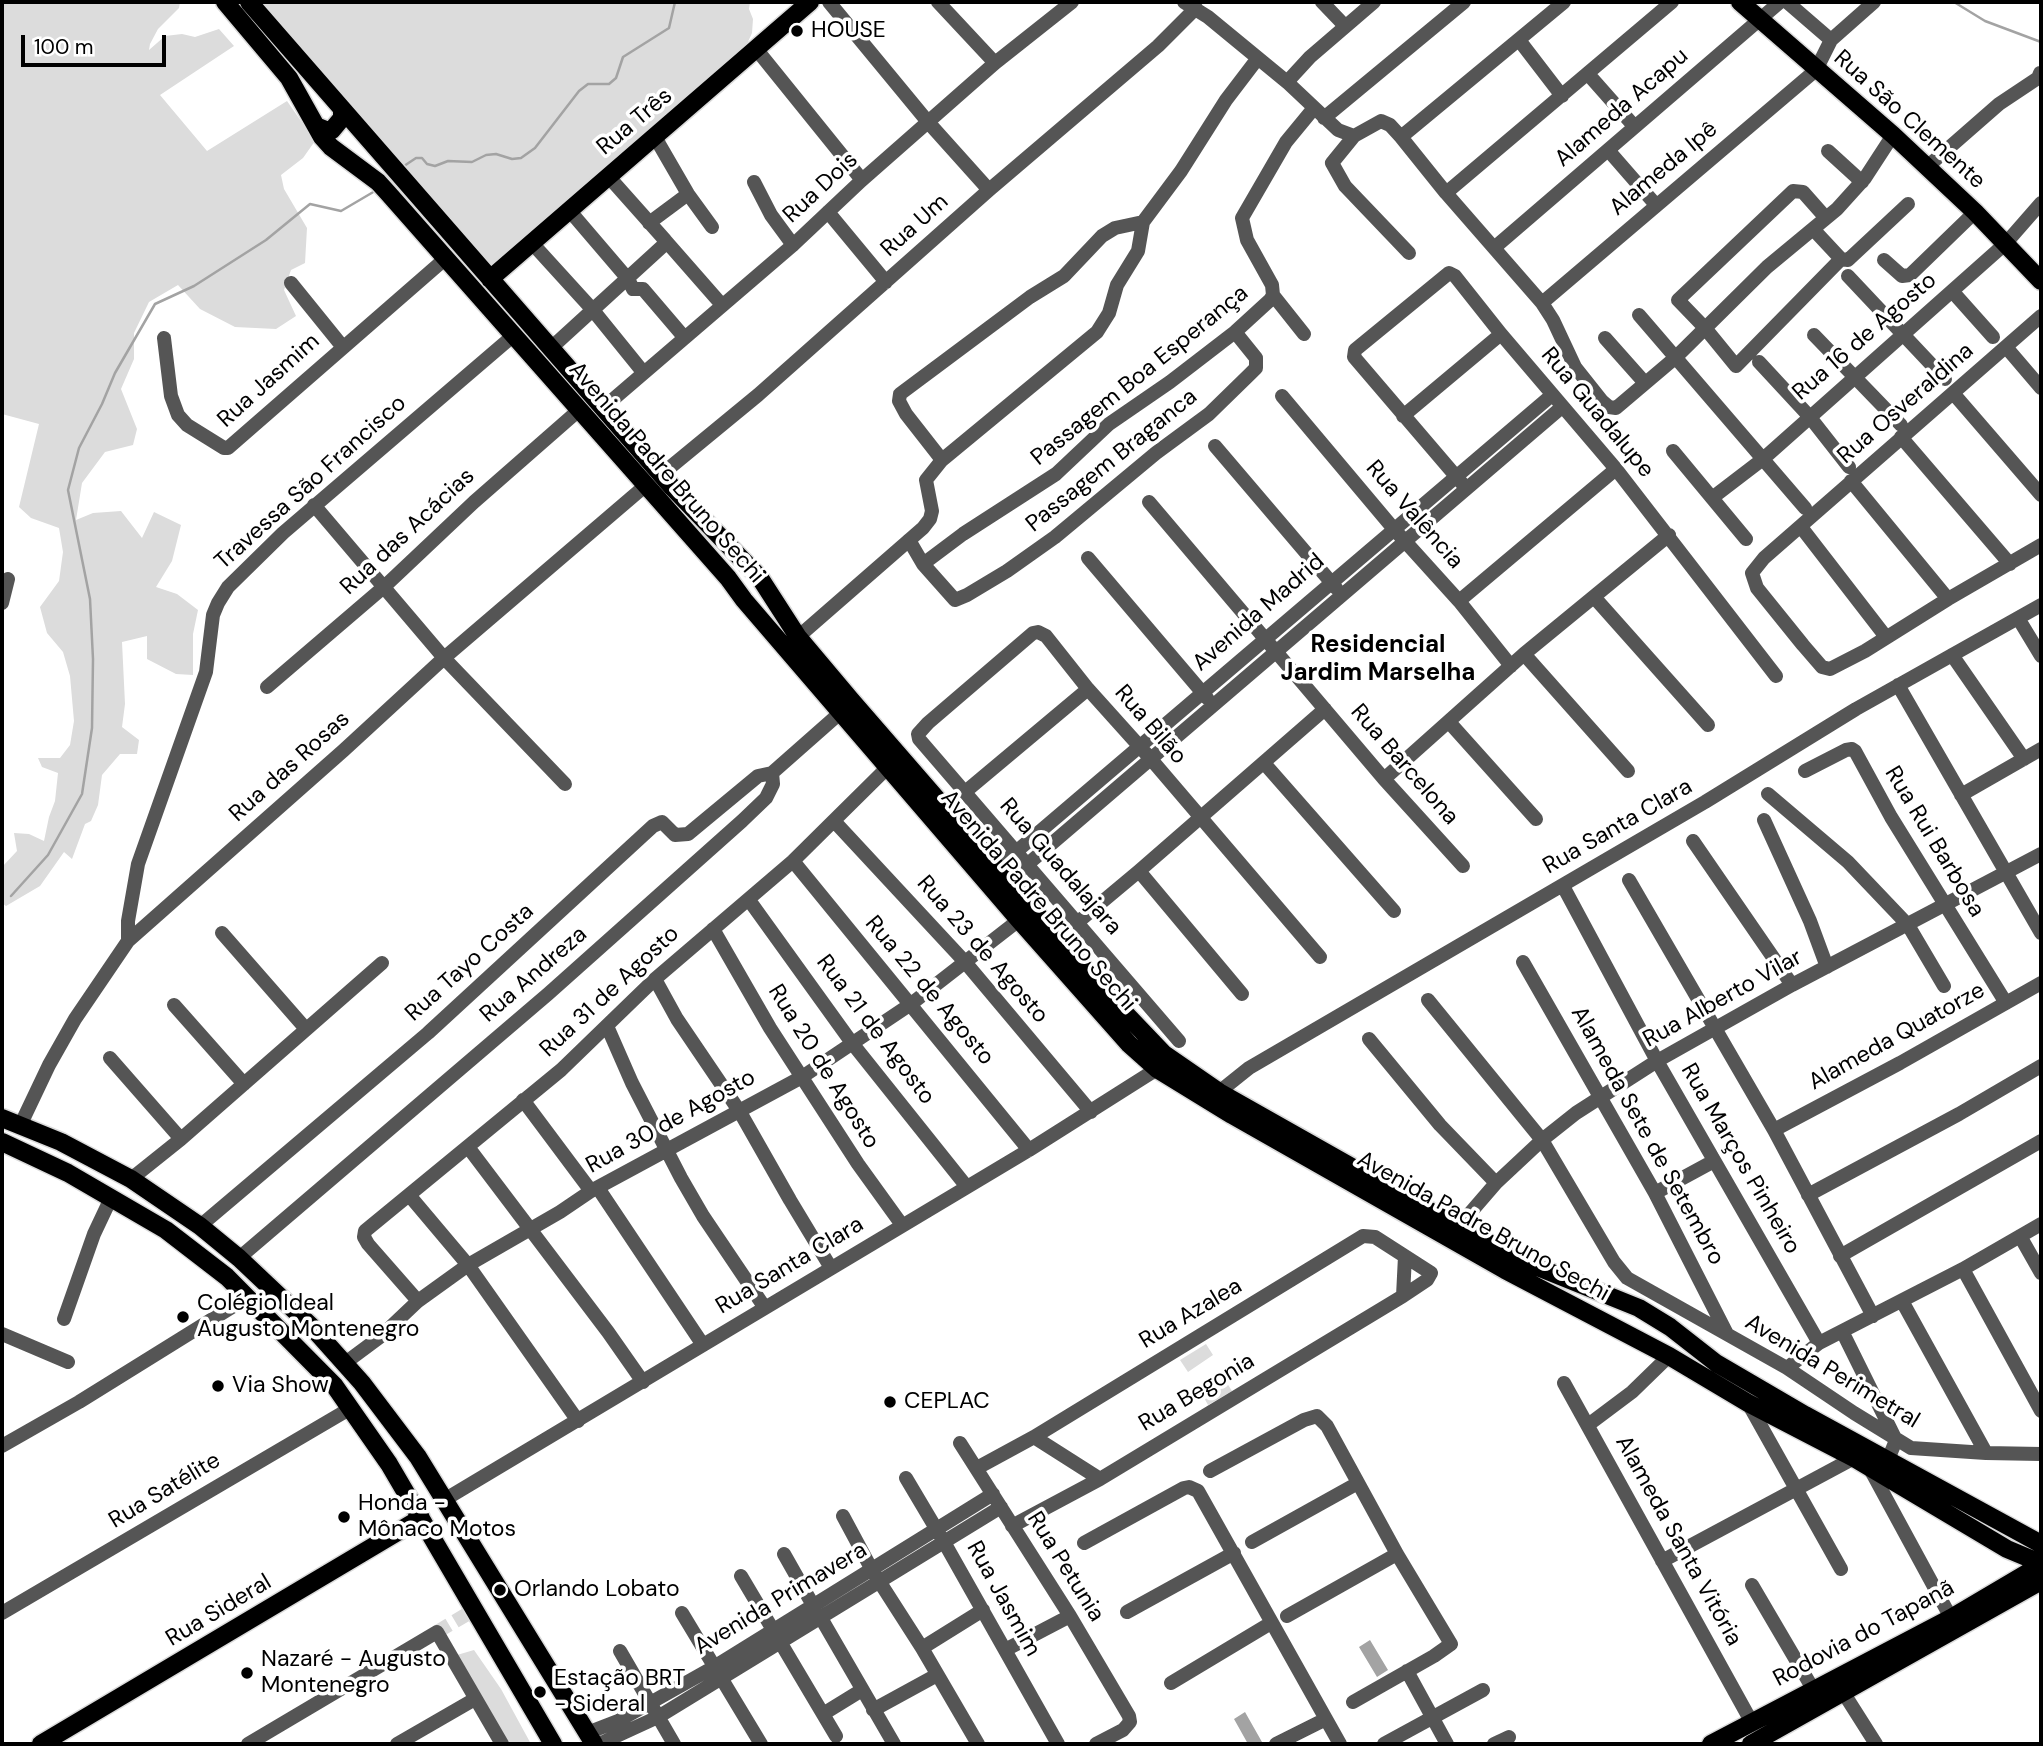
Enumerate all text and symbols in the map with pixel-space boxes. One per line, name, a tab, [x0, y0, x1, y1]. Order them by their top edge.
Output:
place label: HOUSE	[811, 17, 886, 45]
scale bar	[24, 21, 170, 65]
marker: HOUSE	[789, 23, 805, 39]
text: 100 m	[34, 33, 94, 61]
street label: Alameda Acapu	[1550, 43, 1694, 173]
street label: Rua São Clemente	[1828, 45, 1990, 195]
street label: Rua Três	[592, 83, 678, 161]
street label: Alameda Ipê	[1604, 116, 1724, 222]
street label: Rua Dois	[778, 147, 864, 229]
street label: Rua Um	[876, 189, 954, 263]
street label: Rua 16 de Agosto	[1787, 267, 1943, 407]
street label: Passagem Boa Esperança	[1026, 280, 1254, 472]
street label: Rua Jasmim	[212, 328, 326, 434]
street label: Rua Osveraldina	[1833, 338, 1979, 470]
street label: Rua Guadalupe	[1535, 342, 1659, 484]
street label: Avenida Padre Bruno Sechi	[562, 357, 770, 589]
street label: Passagem Braganca	[1021, 384, 1203, 538]
street label: Travessa São Francisco	[210, 390, 412, 576]
street label: Rua Valência	[1359, 455, 1469, 575]
street label: Rua das Acácias	[335, 463, 481, 601]
street label: Avenida Madrid	[1188, 548, 1330, 678]
district label: Residencial Jardim Marselha	[1281, 632, 1475, 688]
street label: Rua Bilão	[1108, 680, 1192, 770]
street label: Rua Barcelona	[1344, 699, 1464, 831]
street label: Rua das Rosas	[224, 706, 356, 828]
street label: Rua Rui Barbosa	[1878, 762, 1990, 922]
street label: Rua Santa Clara	[1539, 773, 1697, 881]
street label: Avenida Padre Bruno Sechi	[934, 785, 1142, 1017]
street label: Rua Guadalajara	[993, 793, 1127, 941]
street label: Rua 23 de Agosto	[910, 870, 1054, 1030]
street label: Rua Tayo Costa	[400, 898, 540, 1028]
street label: Rua 22 de Agosto	[859, 911, 999, 1071]
street label: Rua 31 de Agosto	[535, 920, 685, 1064]
street label: Rua Andreza	[475, 921, 593, 1029]
street label: Rua Alberto Vilar	[1639, 944, 1807, 1054]
street label: Rua 21 de Agosto	[810, 950, 940, 1110]
street label: Alameda Quatorze	[1804, 977, 1990, 1097]
street label: Rua 20 de Agosto	[761, 980, 885, 1154]
street label: Alameda Sete de Setembro	[1564, 1002, 1730, 1270]
street label: Rua Marços Pinheiro	[1674, 1059, 1806, 1259]
street label: Rua 30 de Agosto	[582, 1064, 760, 1180]
street label: Avenida Padre Bruno Sechi	[1352, 1146, 1614, 1308]
street label: Rua Santa Clara	[711, 1211, 869, 1321]
street label: Rua Azalea	[1135, 1273, 1247, 1355]
place label: Colégio Ideal Augusto Montenegro	[197, 1290, 419, 1344]
marker: Colégio Ideal Augusto Montenegro	[175, 1309, 191, 1325]
street label: Avenida Perimetral	[1740, 1309, 1924, 1435]
street label: Rua Begonia	[1134, 1348, 1260, 1438]
place label: Via Show	[232, 1372, 329, 1400]
marker: Via Show	[210, 1378, 226, 1394]
place label: CEPLAC	[904, 1388, 990, 1416]
marker: CEPLAC	[882, 1394, 898, 1410]
street label: Alameda Santa Vitória	[1609, 1431, 1747, 1651]
street label: Rua Satélite	[104, 1447, 226, 1535]
place label: Honda - Mônaco Motos	[358, 1490, 516, 1544]
street label: Rua Petunia	[1020, 1507, 1110, 1627]
marker: Honda - Mônaco Motos	[336, 1509, 352, 1525]
street label: Avenida Primavera	[690, 1537, 872, 1661]
street label: Rua Jasmim	[960, 1537, 1046, 1661]
street label: Rua Sideral	[161, 1569, 277, 1653]
street label: Rodovia do Tapanã	[1769, 1575, 1959, 1693]
place label: Orlando Lobato	[514, 1576, 680, 1604]
marker: Orlando Lobato	[492, 1582, 508, 1598]
place label: Nazaré - Augusto Montenegro	[261, 1646, 446, 1700]
marker: Nazaré - Augusto Montenegro	[239, 1665, 255, 1681]
place label: Estação BRT - Sideral	[554, 1665, 685, 1719]
marker: Estação BRT - Sideral	[532, 1684, 548, 1700]

